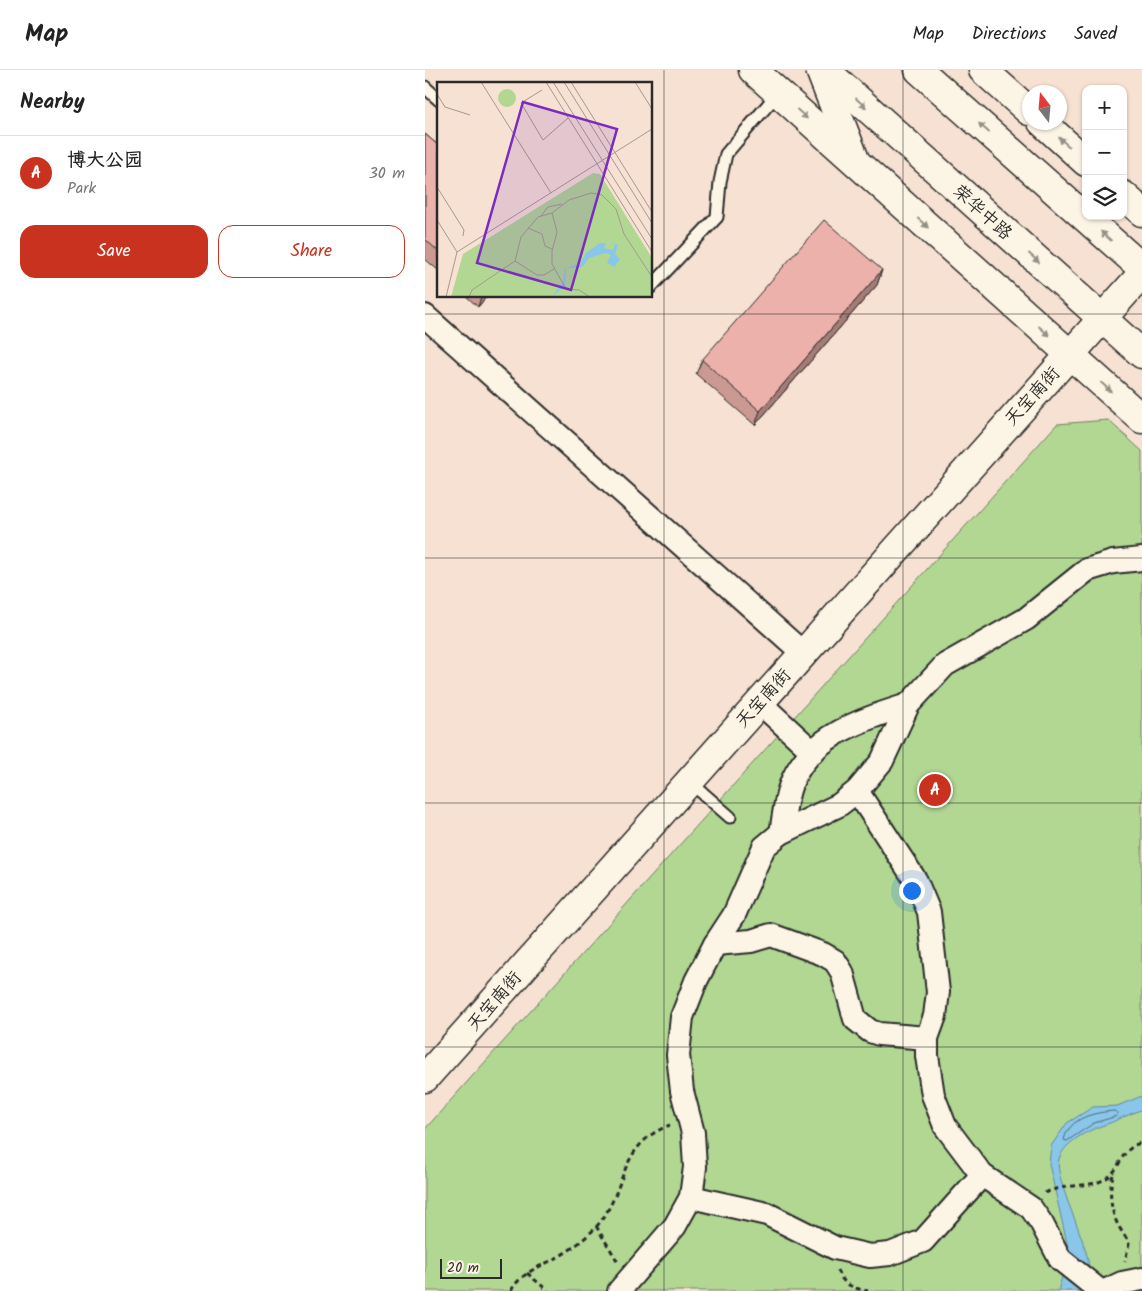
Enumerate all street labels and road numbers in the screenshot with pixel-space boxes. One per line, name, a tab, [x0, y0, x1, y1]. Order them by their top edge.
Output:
street label: 荣华中路	[946, 178, 1018, 248]
street label: 天宝南街	[998, 361, 1068, 433]
street label: 天宝南街	[729, 663, 799, 735]
street label: 天宝南街	[461, 965, 530, 1039]

